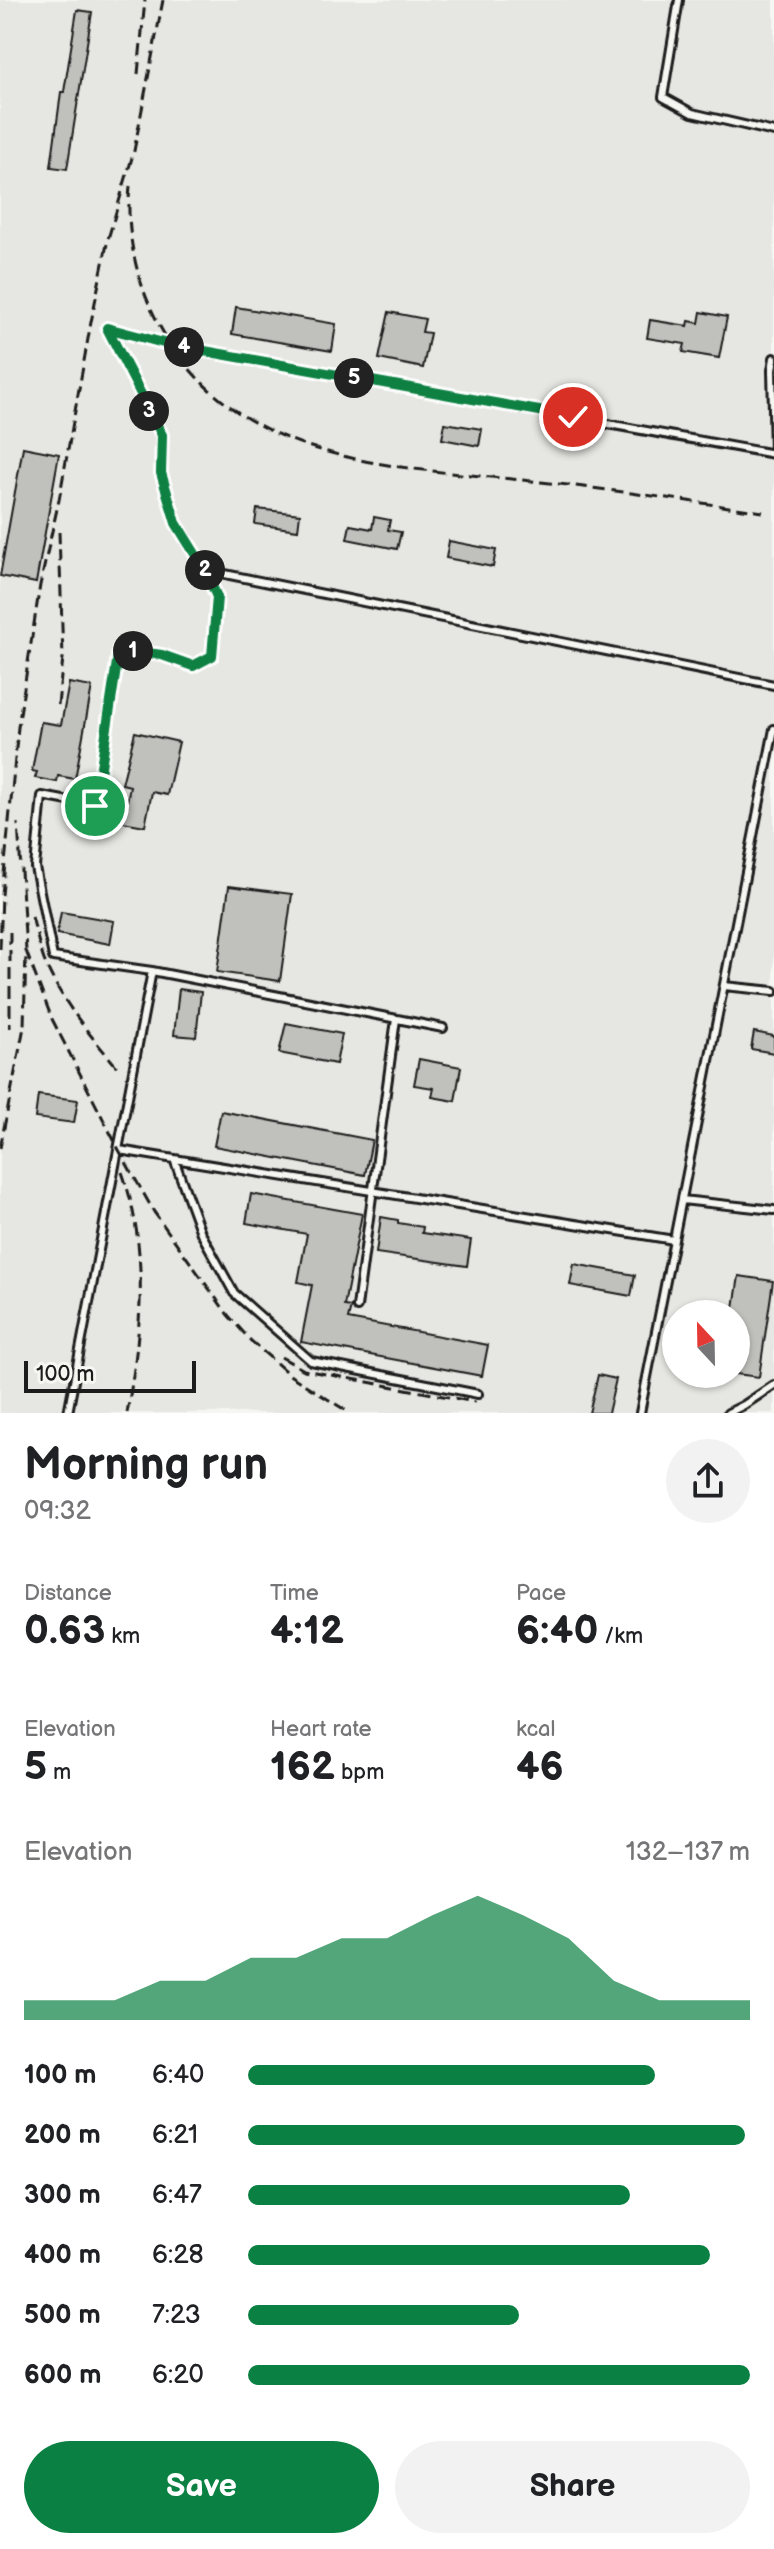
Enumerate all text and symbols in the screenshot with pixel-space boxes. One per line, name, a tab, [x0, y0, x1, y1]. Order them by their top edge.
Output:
pin: 4	[164, 327, 204, 367]
text: 4	[178, 333, 190, 360]
pin: 5	[334, 358, 374, 398]
text: 5	[348, 364, 360, 391]
pin	[539, 383, 607, 451]
pin: 3	[129, 391, 169, 431]
icon: check	[551, 395, 595, 439]
text: 3	[143, 397, 155, 424]
pin: 2	[185, 550, 225, 590]
text: 2	[198, 556, 212, 583]
pin: 1	[113, 631, 153, 671]
text: 1	[128, 637, 138, 664]
pin	[61, 772, 129, 840]
icon: arrive	[73, 784, 117, 828]
north arrow	[662, 1300, 750, 1388]
map controls	[662, 1300, 750, 1388]
scale bar	[24, 1357, 196, 1393]
text: 100 m	[36, 1361, 95, 1388]
text: Morning run	[24, 1439, 268, 1492]
button: share	[666, 1439, 750, 1523]
text: 09:32	[24, 1496, 91, 1527]
text: Distance	[24, 1580, 112, 1607]
text: Time	[270, 1580, 319, 1607]
text: Pace	[516, 1580, 566, 1607]
text: 0.63	[24, 1607, 105, 1655]
text: 4:12	[270, 1607, 344, 1655]
text: 6:40	[516, 1607, 598, 1655]
text: km	[105, 1623, 140, 1650]
text: /km	[598, 1623, 643, 1650]
text: Elevation	[24, 1716, 116, 1743]
text: Heart rate	[270, 1716, 372, 1743]
text: kcal	[516, 1716, 555, 1743]
text: 5	[24, 1743, 47, 1791]
text: 162	[270, 1743, 335, 1791]
text: 46	[516, 1743, 564, 1791]
text: m	[47, 1759, 71, 1786]
text: bpm	[335, 1759, 384, 1786]
text: Elevation	[24, 1837, 132, 1868]
text: 132–137 m	[626, 1837, 750, 1868]
text: 100 m	[24, 2060, 97, 2091]
text: 6:40	[152, 2060, 204, 2091]
text: 200 m	[24, 2120, 101, 2151]
text: 6:21	[152, 2120, 198, 2151]
text: 300 m	[24, 2180, 101, 2211]
text: 6:47	[152, 2180, 202, 2211]
text: 400 m	[24, 2240, 101, 2271]
text: 6:28	[152, 2240, 204, 2271]
text: 500 m	[24, 2300, 101, 2331]
text: 7:23	[152, 2300, 201, 2331]
text: 600 m	[24, 2360, 101, 2391]
text: 6:20	[152, 2360, 204, 2391]
button: Save	[24, 2441, 379, 2533]
button: Share	[395, 2441, 750, 2533]

